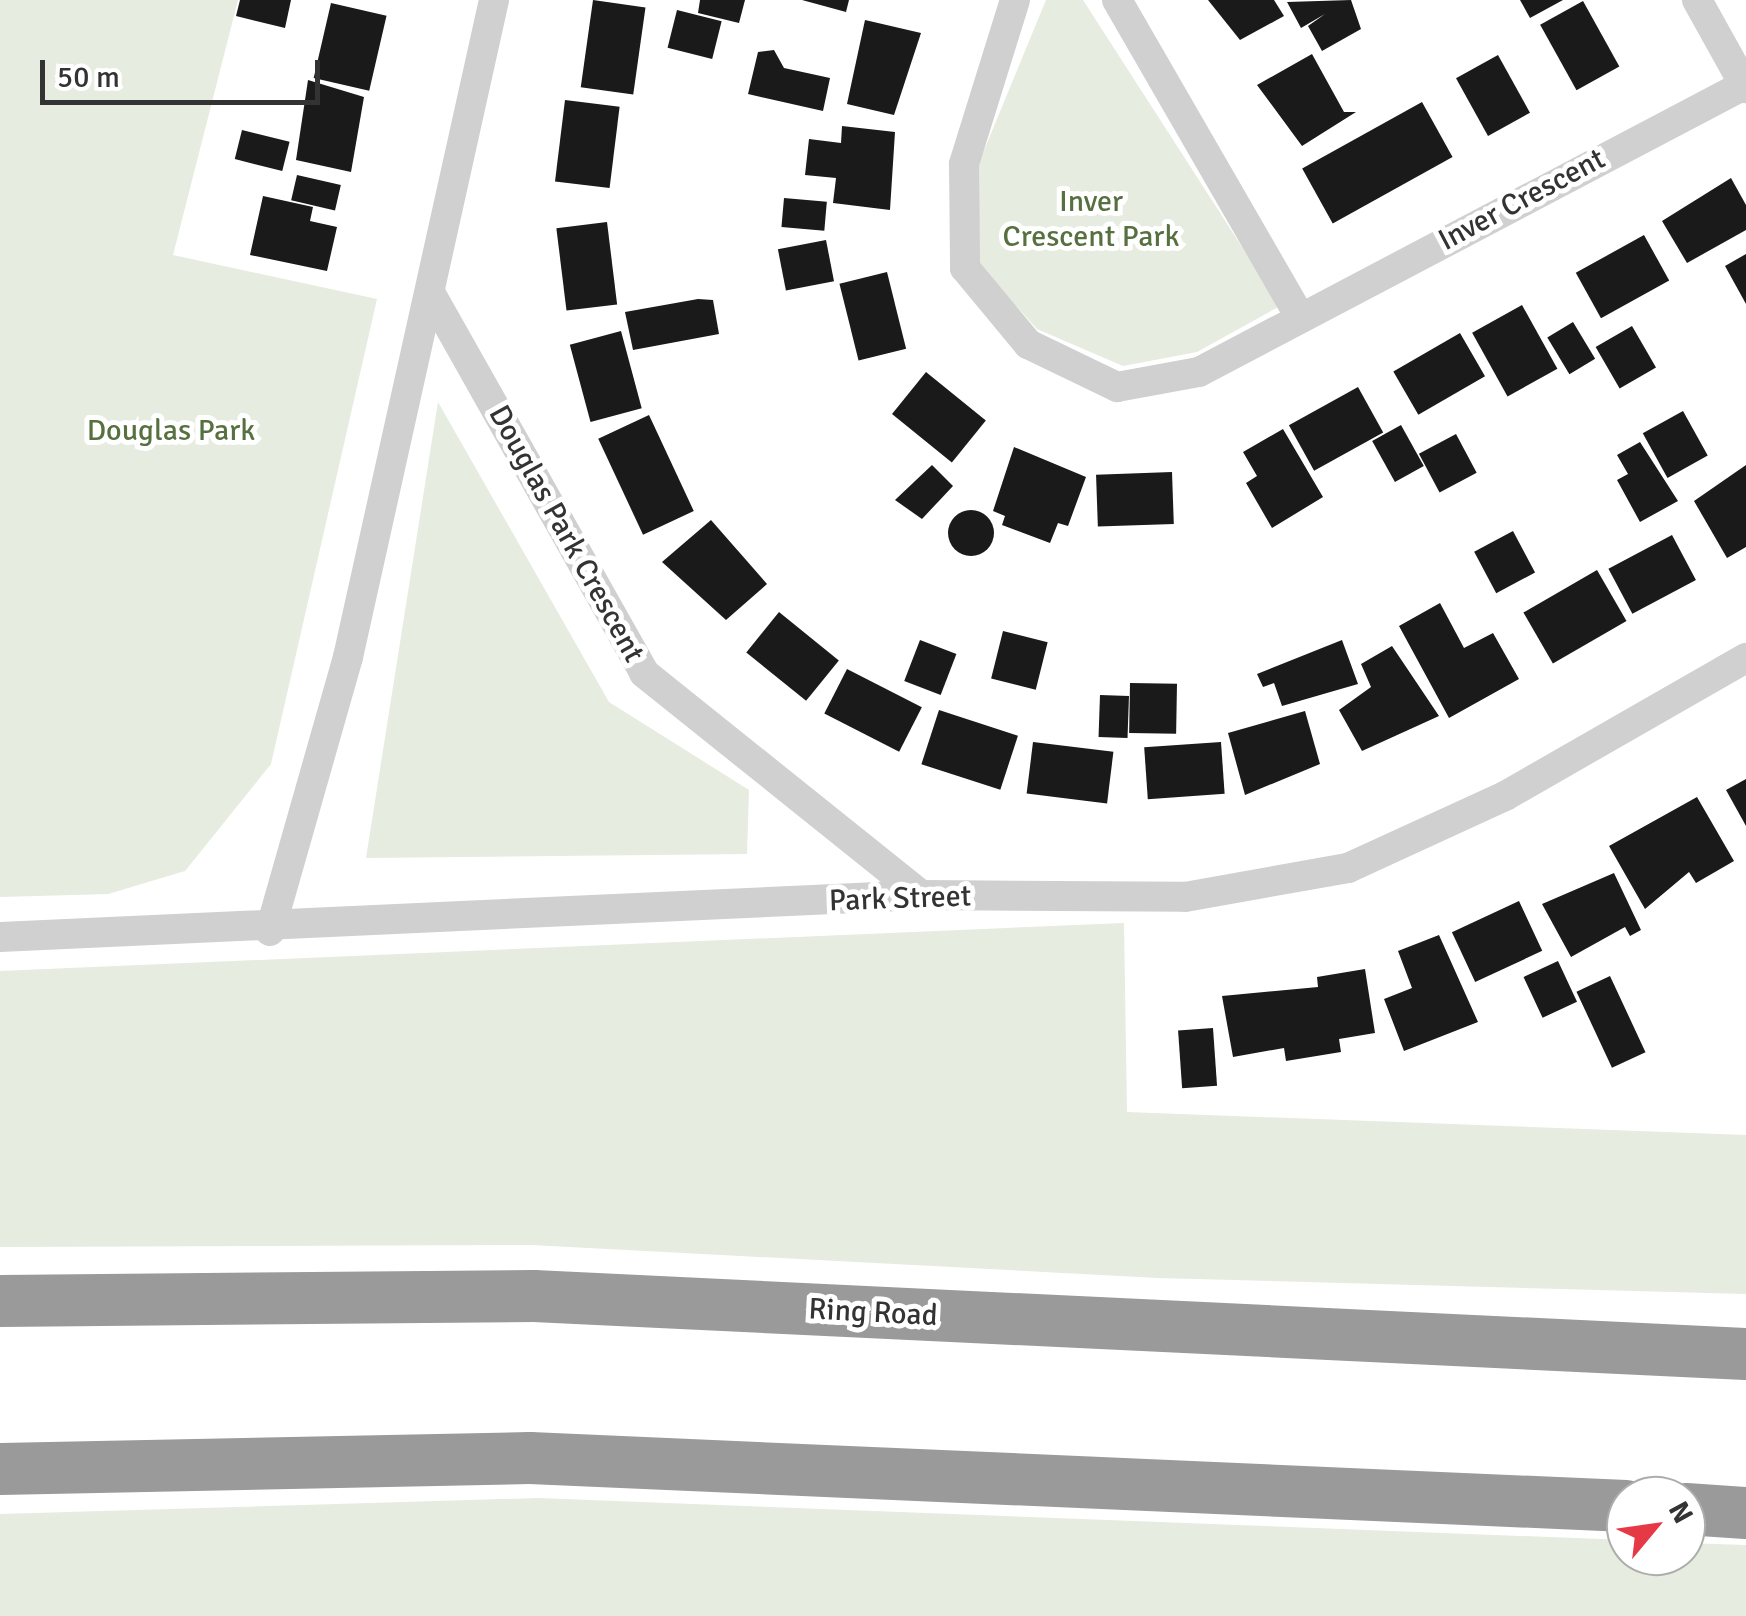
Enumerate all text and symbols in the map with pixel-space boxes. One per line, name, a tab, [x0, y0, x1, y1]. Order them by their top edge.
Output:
scale bar	[45, 40, 325, 102]
text: 50 m	[57, 59, 120, 96]
street label: Inver Crescent	[1433, 141, 1611, 259]
park label: Inver Crescent Park	[1003, 184, 1179, 254]
street label: Douglas Park Crescent	[480, 399, 652, 669]
park label: Douglas Park	[87, 413, 255, 449]
street label: Park Street	[828, 879, 972, 919]
street label: Ring Road	[808, 1292, 938, 1334]
north arrow	[1606, 1476, 1706, 1576]
text: N	[1661, 1496, 1700, 1529]

